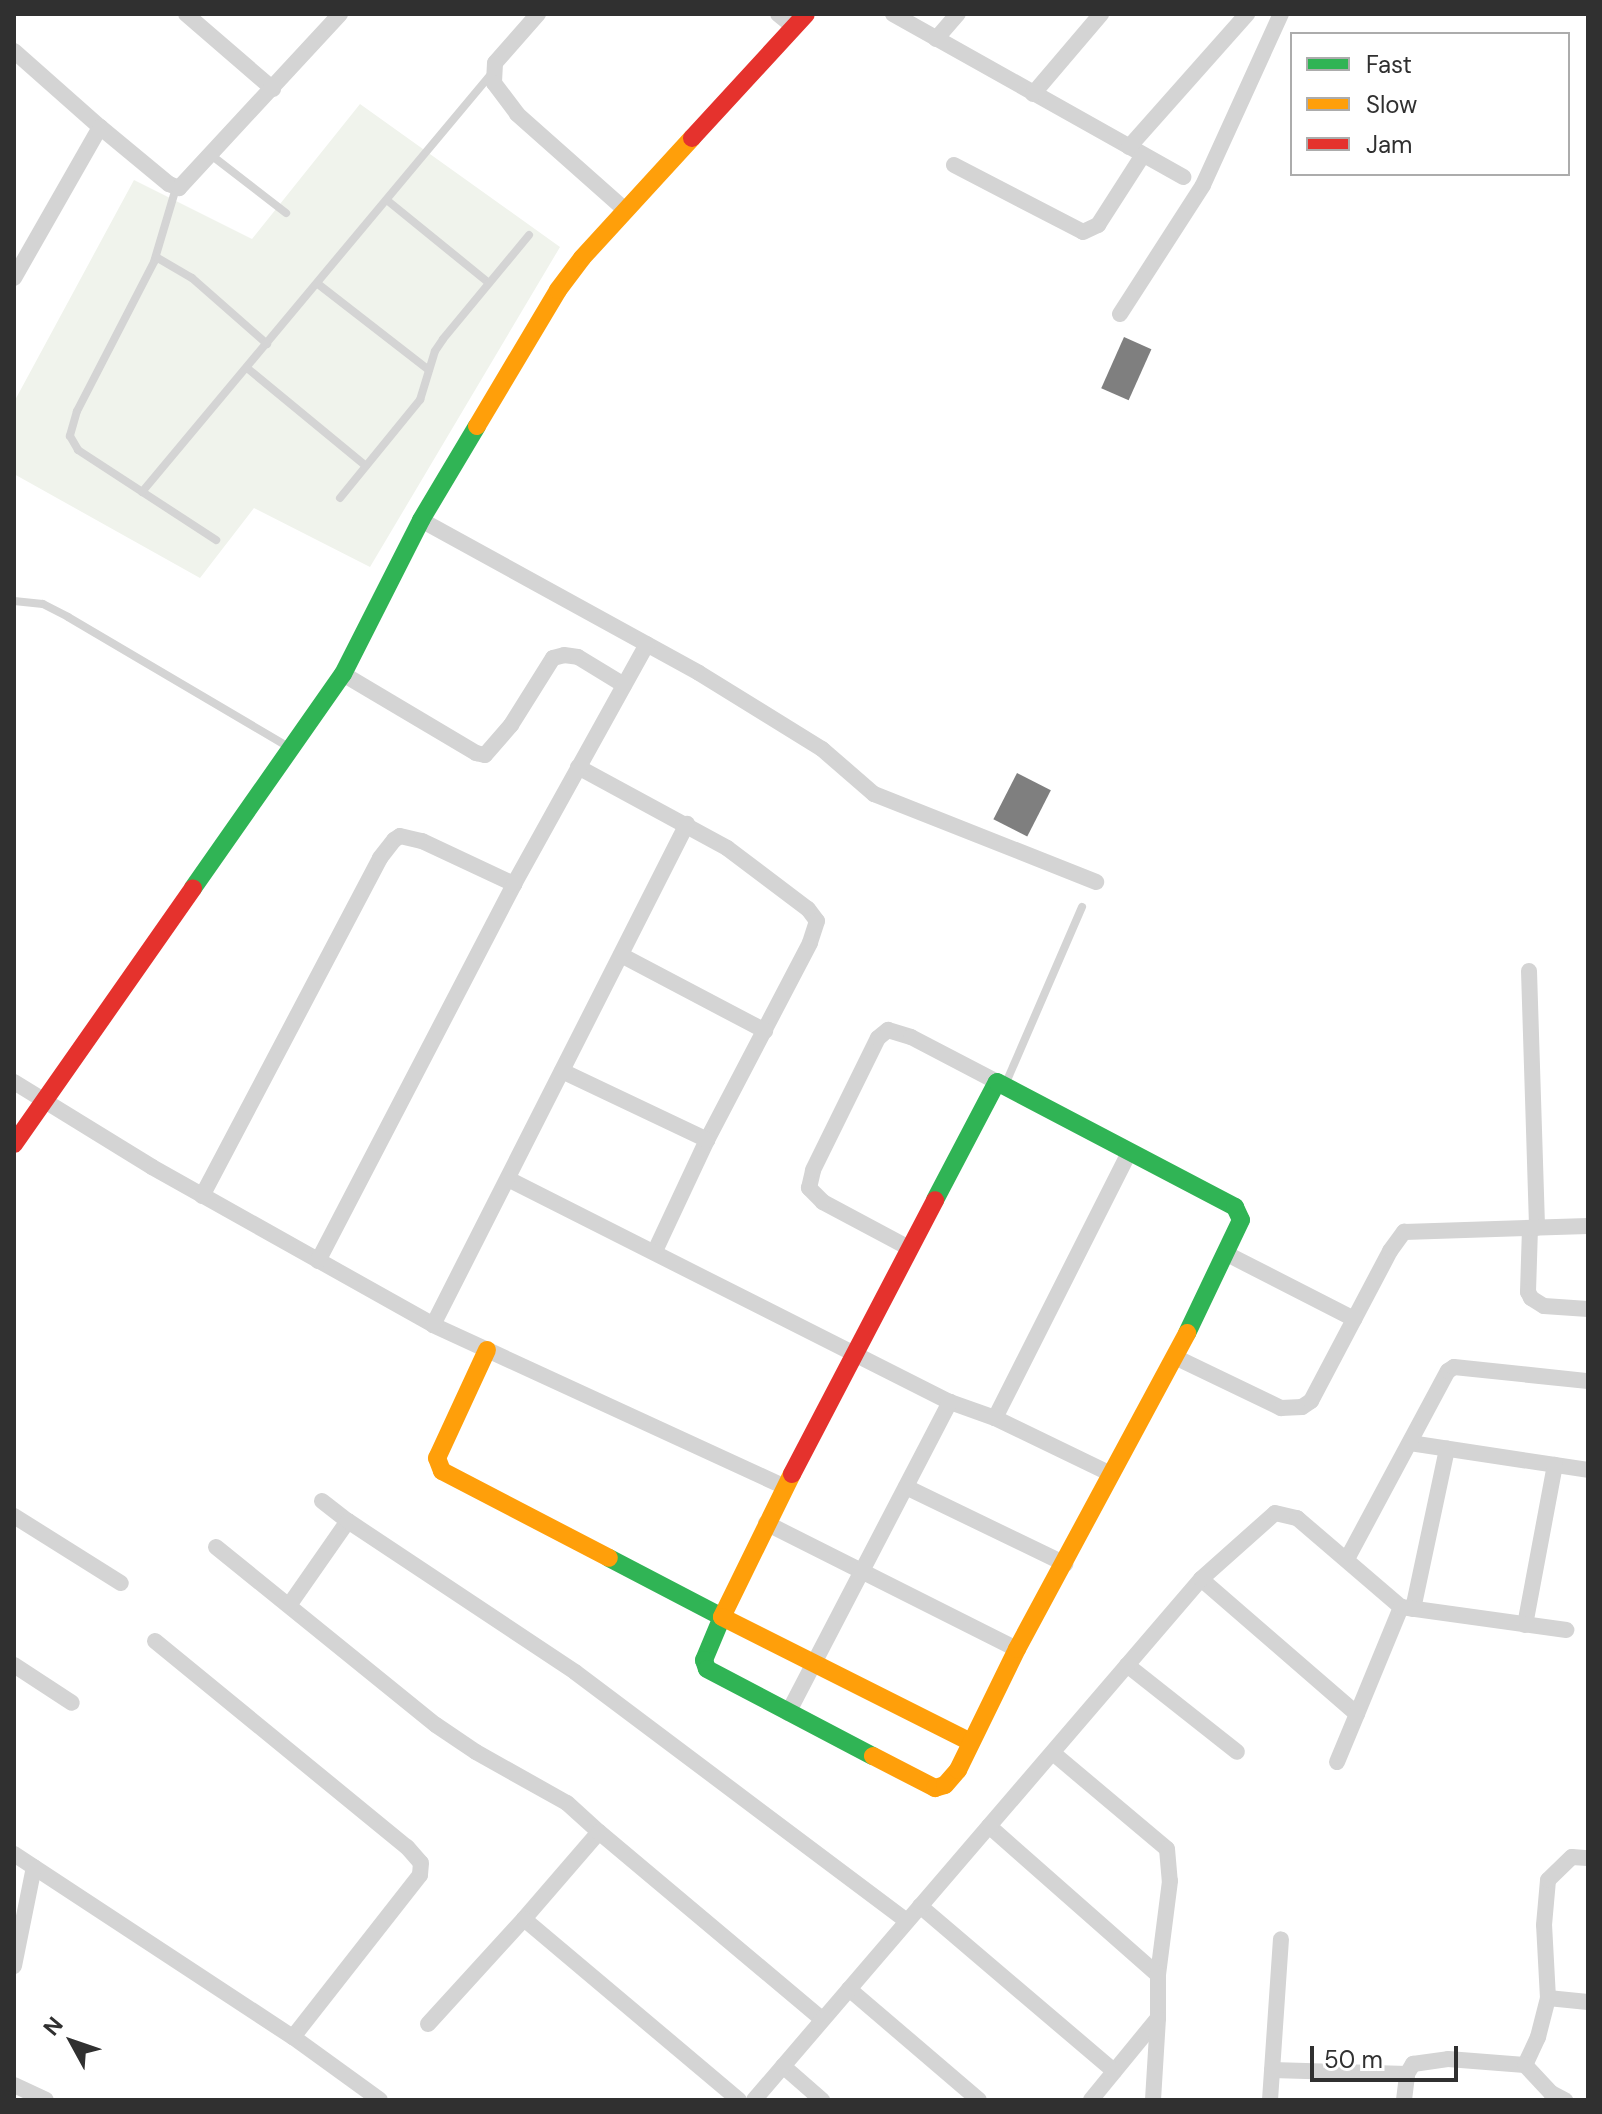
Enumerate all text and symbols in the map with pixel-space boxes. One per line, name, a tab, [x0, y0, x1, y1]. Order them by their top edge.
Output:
legend	[1290, 32, 1570, 176]
text: Fast	[1366, 49, 1412, 80]
text: Slow	[1366, 89, 1417, 120]
text: Jam	[1366, 129, 1412, 160]
north arrow	[32, 2002, 112, 2082]
text: N	[37, 2011, 69, 2042]
scale bar	[1314, 2030, 1462, 2080]
text: 50 m	[1324, 2044, 1383, 2075]

